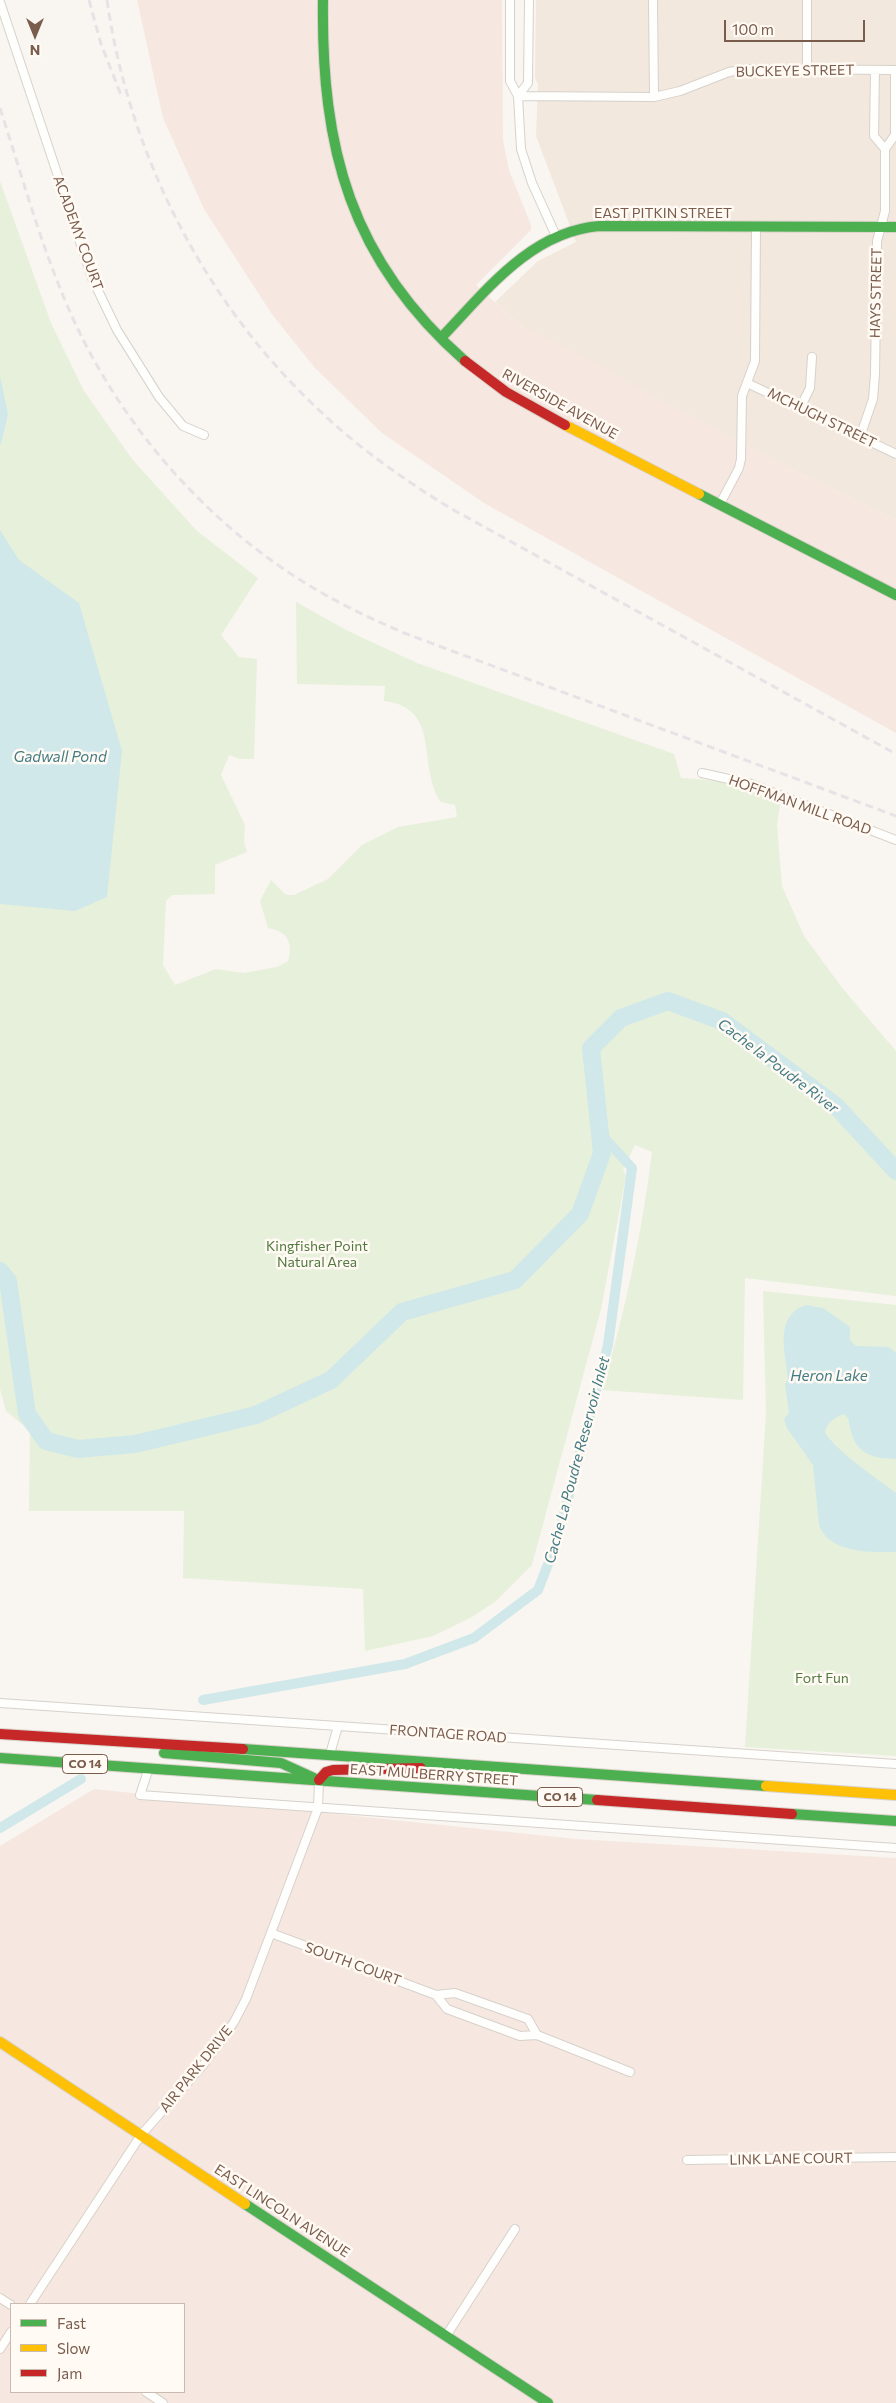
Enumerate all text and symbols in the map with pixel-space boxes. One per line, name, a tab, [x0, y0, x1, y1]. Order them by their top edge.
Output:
north arrow	[10, 10, 60, 60]
scale bar	[726, 10, 867, 42]
text: 100 m	[732, 20, 774, 38]
text: N	[30, 42, 40, 59]
street label: BUCKEYE STREET	[736, 62, 854, 80]
street label: ACADEMY COURT	[49, 173, 107, 293]
street label: EAST PITKIN STREET	[594, 205, 732, 221]
street label: HAYS STREET	[867, 248, 885, 338]
street label: RIVERSIDE AVENUE	[499, 365, 621, 443]
street label: MCHUGH STREET	[765, 384, 879, 452]
water label: Gadwall Pond	[13, 748, 107, 766]
street label: HOFFMAN MILL ROAD	[726, 771, 874, 839]
water label: Cache la Poudre River	[714, 1015, 842, 1117]
park label: Kingfisher Point Natural Area	[266, 1238, 368, 1270]
water label: Cache La Poudre Reservoir Inlet	[541, 1354, 613, 1566]
water label: Heron Lake	[790, 1367, 868, 1385]
park label: Fort Fun	[795, 1670, 849, 1686]
street label: FRONTAGE ROAD	[389, 1722, 507, 1746]
road number: CO 14	[62, 1755, 108, 1774]
street label: EAST MULBERRY STREET	[349, 1761, 519, 1789]
road number: CO 14	[538, 1788, 582, 1806]
street label: SOUTH COURT	[303, 1939, 403, 1989]
street label: AIR PARK DRIVE	[156, 2022, 236, 2116]
street label: LINK LANE COURT	[729, 2150, 853, 2168]
street label: EAST LINCOLN AVENUE	[211, 2161, 353, 2261]
legend	[10, 2303, 185, 2393]
text: Fast	[57, 2314, 86, 2332]
text: Slow	[57, 2339, 90, 2357]
text: Jam	[57, 2364, 82, 2382]

